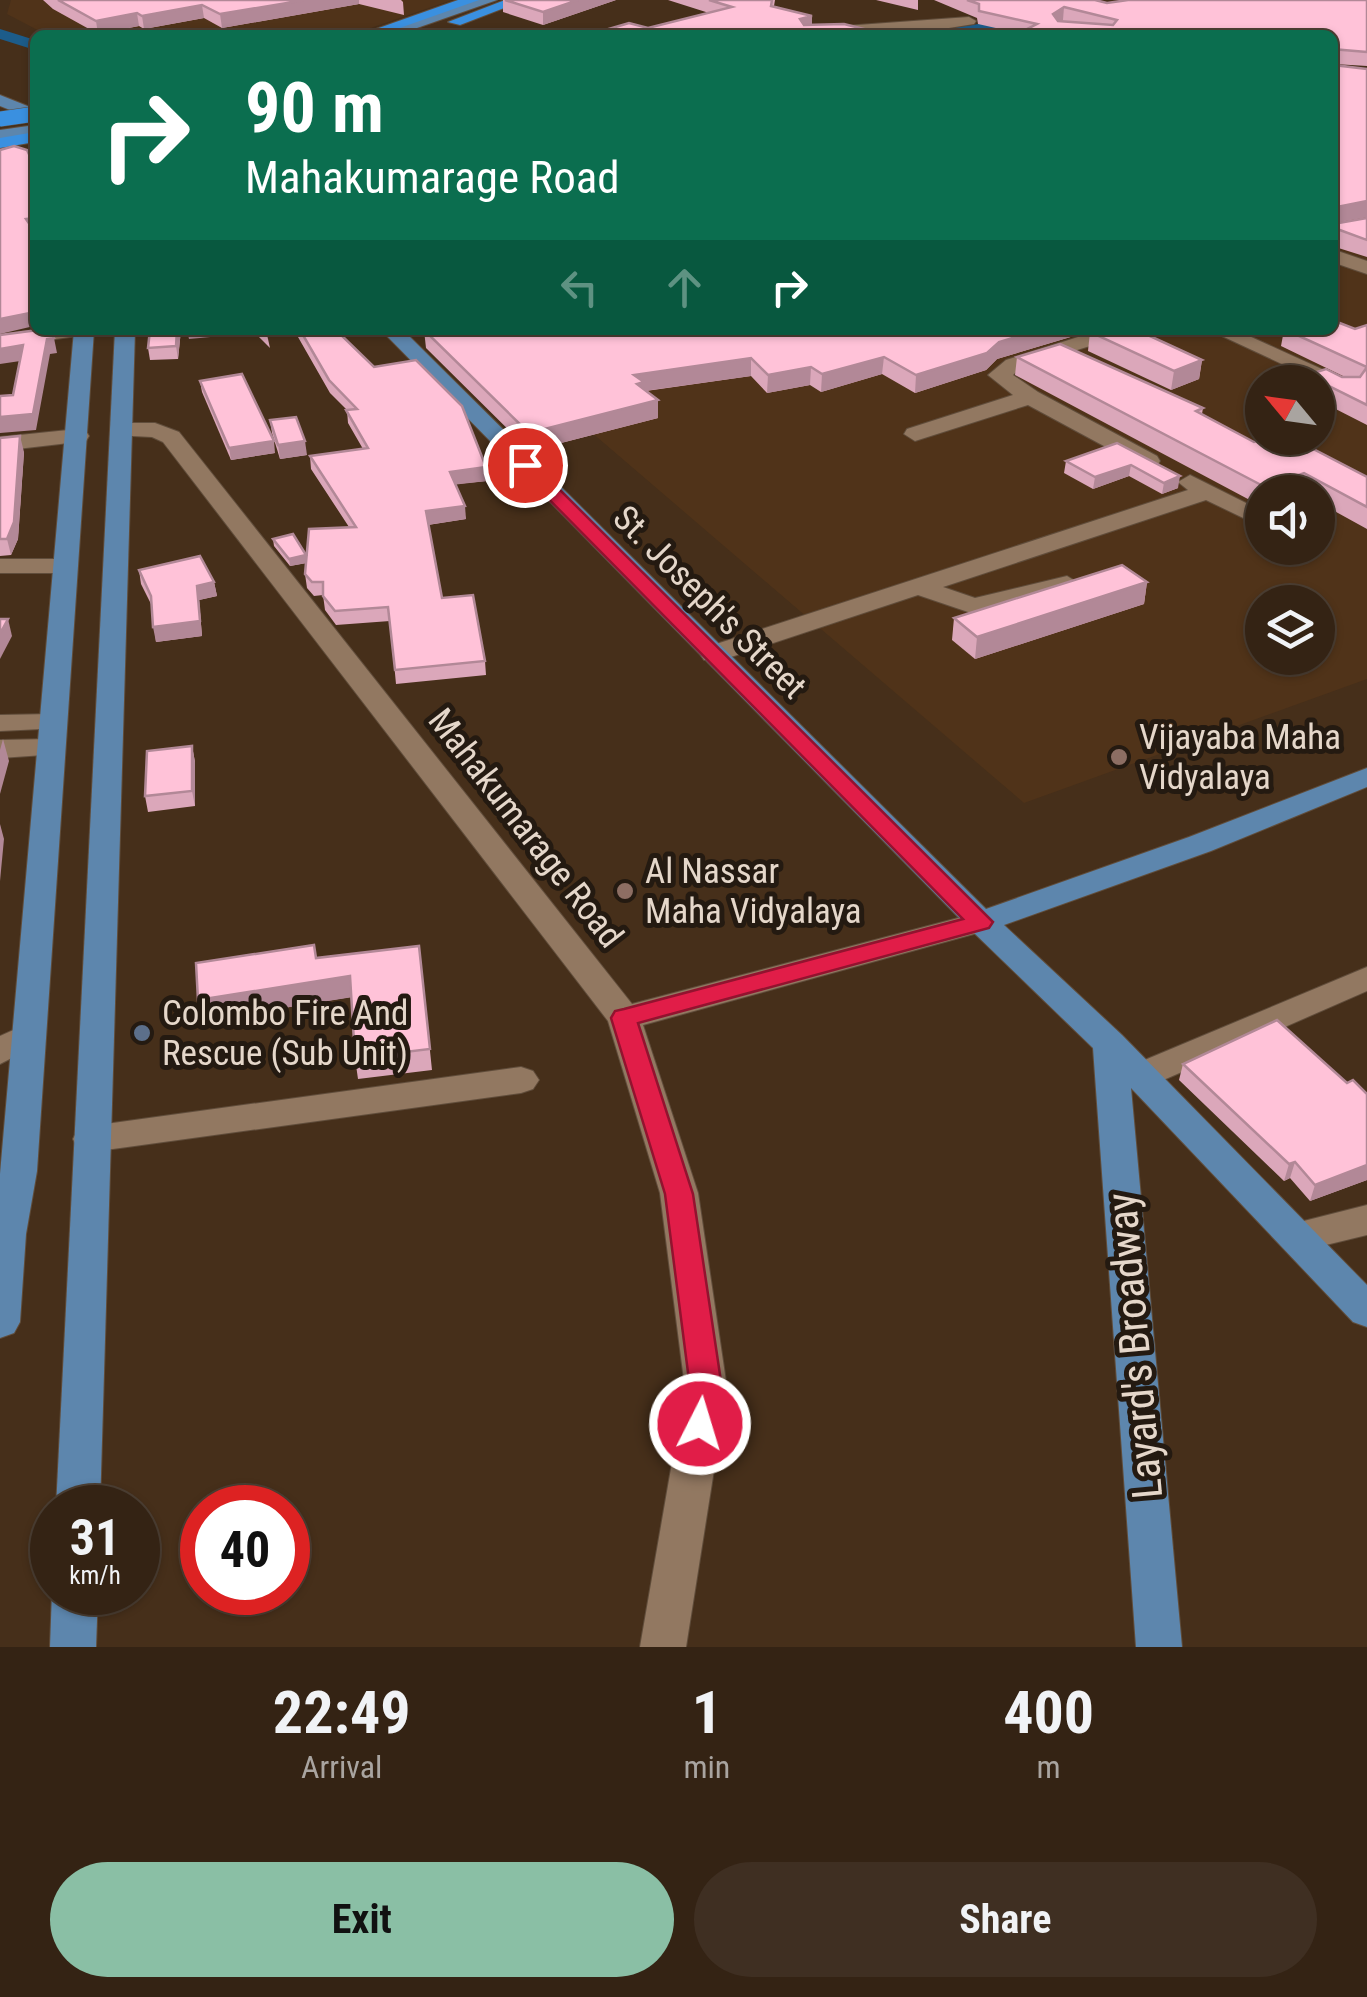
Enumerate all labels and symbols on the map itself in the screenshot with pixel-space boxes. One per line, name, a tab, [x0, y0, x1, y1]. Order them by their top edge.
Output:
north arrow	[1245, 365, 1335, 455]
pin	[483, 423, 568, 508]
street label: St. Joseph's Street	[605, 497, 815, 707]
street label: Mahakumarage Road	[420, 701, 631, 956]
place label: Vijayaba Maha Vidyalaya	[1139, 717, 1341, 798]
marker: Vijayaba Maha Vidyalaya	[1108, 746, 1130, 768]
place label: Al Nassar Maha Vidyalaya	[645, 851, 862, 932]
marker: Al Nassar Maha Vidyalaya	[614, 880, 636, 902]
place label: Colombo Fire And Rescue (Sub Unit)	[162, 993, 408, 1074]
marker: Colombo Fire And Rescue (Sub Unit)	[131, 1022, 153, 1044]
street label: Layard's Broadway	[1097, 1191, 1172, 1501]
position arrow	[648, 1372, 752, 1476]
speed limit sign: 40	[180, 1485, 310, 1615]

